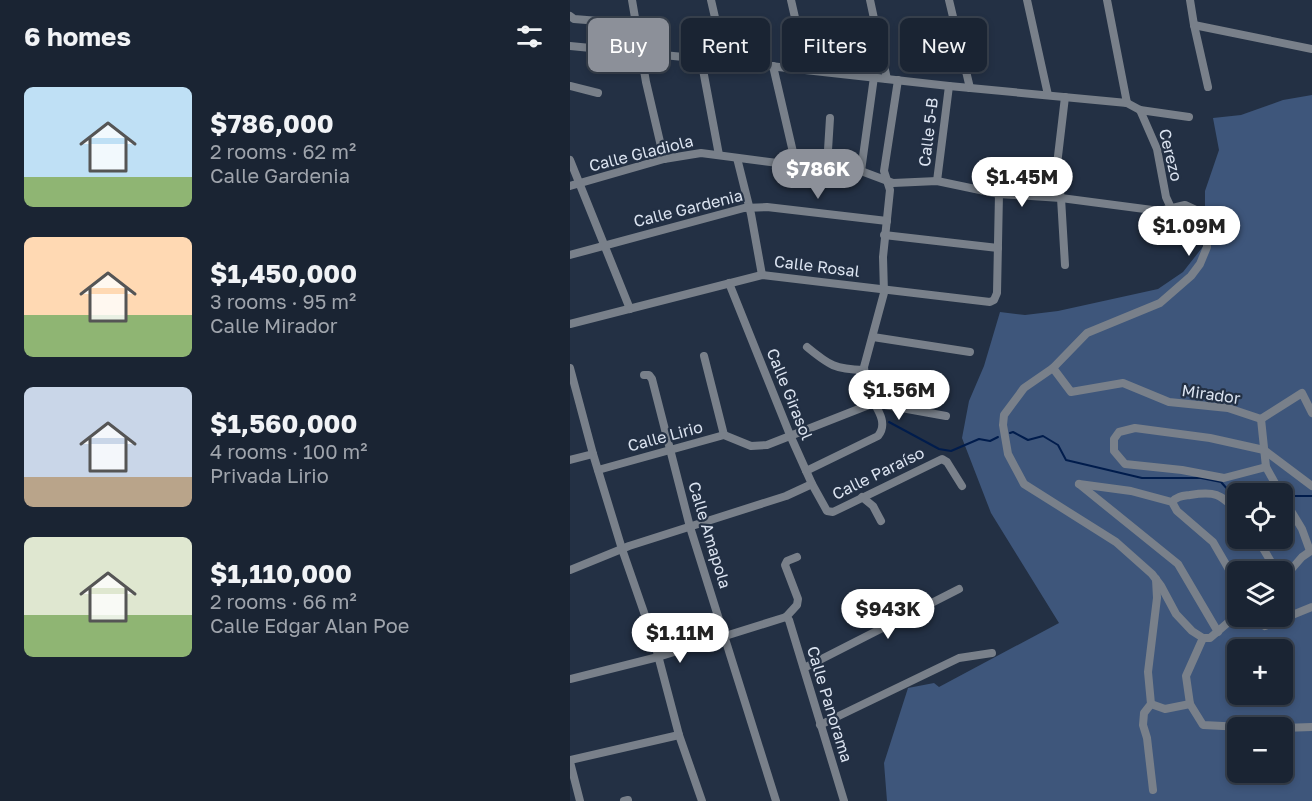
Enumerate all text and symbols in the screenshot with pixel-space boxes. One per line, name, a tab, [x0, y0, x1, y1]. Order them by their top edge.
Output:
chip: Buy	[588, 18, 669, 72]
chip: Rent	[681, 18, 770, 72]
chip: Filters	[782, 18, 888, 72]
chip: New	[900, 18, 987, 72]
icon: filters	[513, 20, 546, 53]
text: 6 homes	[24, 21, 131, 52]
street label: Calle 5-B	[914, 96, 942, 168]
text: $786,000	[210, 108, 334, 139]
icon: home	[72, 111, 144, 183]
street label: Cerezo	[1155, 127, 1187, 183]
street label: Calle Gladiola	[587, 130, 695, 176]
text: 2 rooms · 62 m²	[210, 139, 356, 163]
pin: $786K	[776, 149, 860, 200]
text: $786K	[786, 156, 850, 180]
pin: $1.45M	[973, 157, 1071, 208]
text: Calle Gardenia	[210, 163, 350, 187]
text: $1.45M	[986, 164, 1058, 188]
street label: Calle Gardenia	[631, 185, 745, 231]
pin: $1.09M	[1140, 206, 1238, 257]
text: $1.09M	[1152, 213, 1226, 237]
street label: Calle Rosal	[773, 251, 861, 281]
text: $1,450,000	[210, 258, 357, 289]
icon: home	[72, 261, 144, 333]
text: 3 rooms · 95 m²	[210, 289, 356, 313]
text: Calle Mirador	[210, 313, 338, 337]
street label: Calle Girasol	[763, 345, 817, 443]
pin: $1.56M	[850, 370, 948, 421]
text: $1.56M	[863, 377, 935, 401]
street label: Mirador	[1180, 380, 1242, 408]
text: $1,560,000	[210, 408, 357, 439]
icon: home	[72, 411, 144, 483]
street label: Calle Lirio	[625, 416, 705, 456]
text: 4 rooms · 100 m²	[210, 439, 368, 463]
street label: Calle Paraíso	[829, 442, 927, 504]
text: Privada Lirio	[210, 463, 329, 487]
street label: Calle Amapola	[684, 479, 736, 591]
map controls	[1227, 483, 1293, 783]
button: locate	[1227, 483, 1293, 549]
text: $1,110,000	[210, 558, 352, 589]
icon: home	[72, 561, 144, 633]
button: layers	[1227, 561, 1293, 627]
text: 2 rooms · 66 m²	[210, 589, 357, 613]
pin: $943K	[846, 589, 930, 640]
text: $943K	[855, 596, 921, 620]
text: Calle Edgar Alan Poe	[210, 613, 409, 637]
pin: $1.11M	[631, 613, 729, 664]
text: $1.11M	[646, 620, 714, 644]
button: +	[1227, 639, 1293, 705]
street label: Calle Panorama	[803, 644, 857, 764]
button: −	[1227, 717, 1293, 783]

